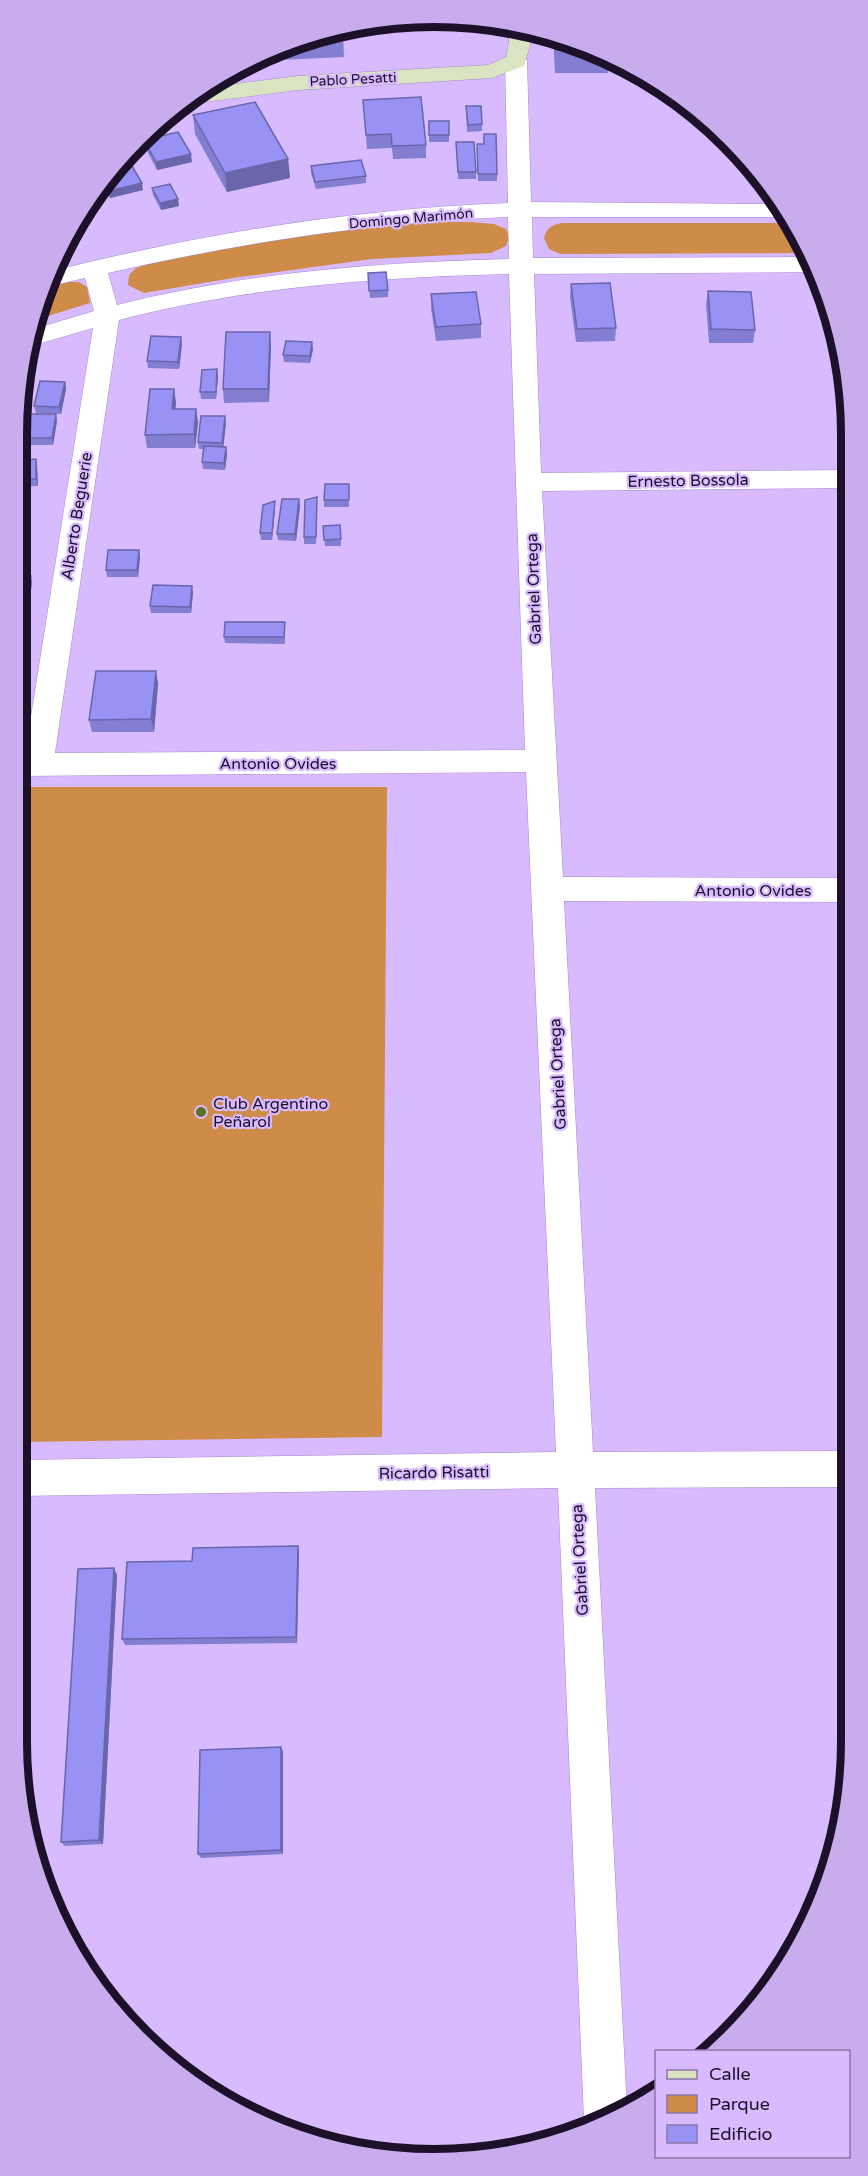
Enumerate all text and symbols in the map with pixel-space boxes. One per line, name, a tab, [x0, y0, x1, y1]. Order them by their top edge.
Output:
street label: Pablo Pesatti	[309, 69, 397, 90]
street label: Domingo Marimón	[348, 205, 474, 232]
street label: Alberto Beguerie	[57, 451, 97, 581]
street label: Ernesto Bossola	[627, 470, 749, 492]
street label: Gabriel Ortega	[522, 533, 546, 645]
street label: Antonio Ovides	[219, 754, 337, 774]
street label: Antonio Ovides	[694, 881, 812, 901]
street label: Gabriel Ortega	[545, 1018, 571, 1130]
place label: Club Argentino Peñarol	[213, 1094, 328, 1132]
marker: Club Argentino Peñarol	[194, 1105, 208, 1119]
street label: Ricardo Risatti	[378, 1462, 490, 1484]
street label: Gabriel Ortega	[567, 1504, 593, 1616]
legend	[655, 2050, 850, 2158]
text: Calle	[709, 2063, 751, 2085]
text: Parque	[709, 2093, 770, 2115]
text: Edificio	[709, 2123, 773, 2145]

